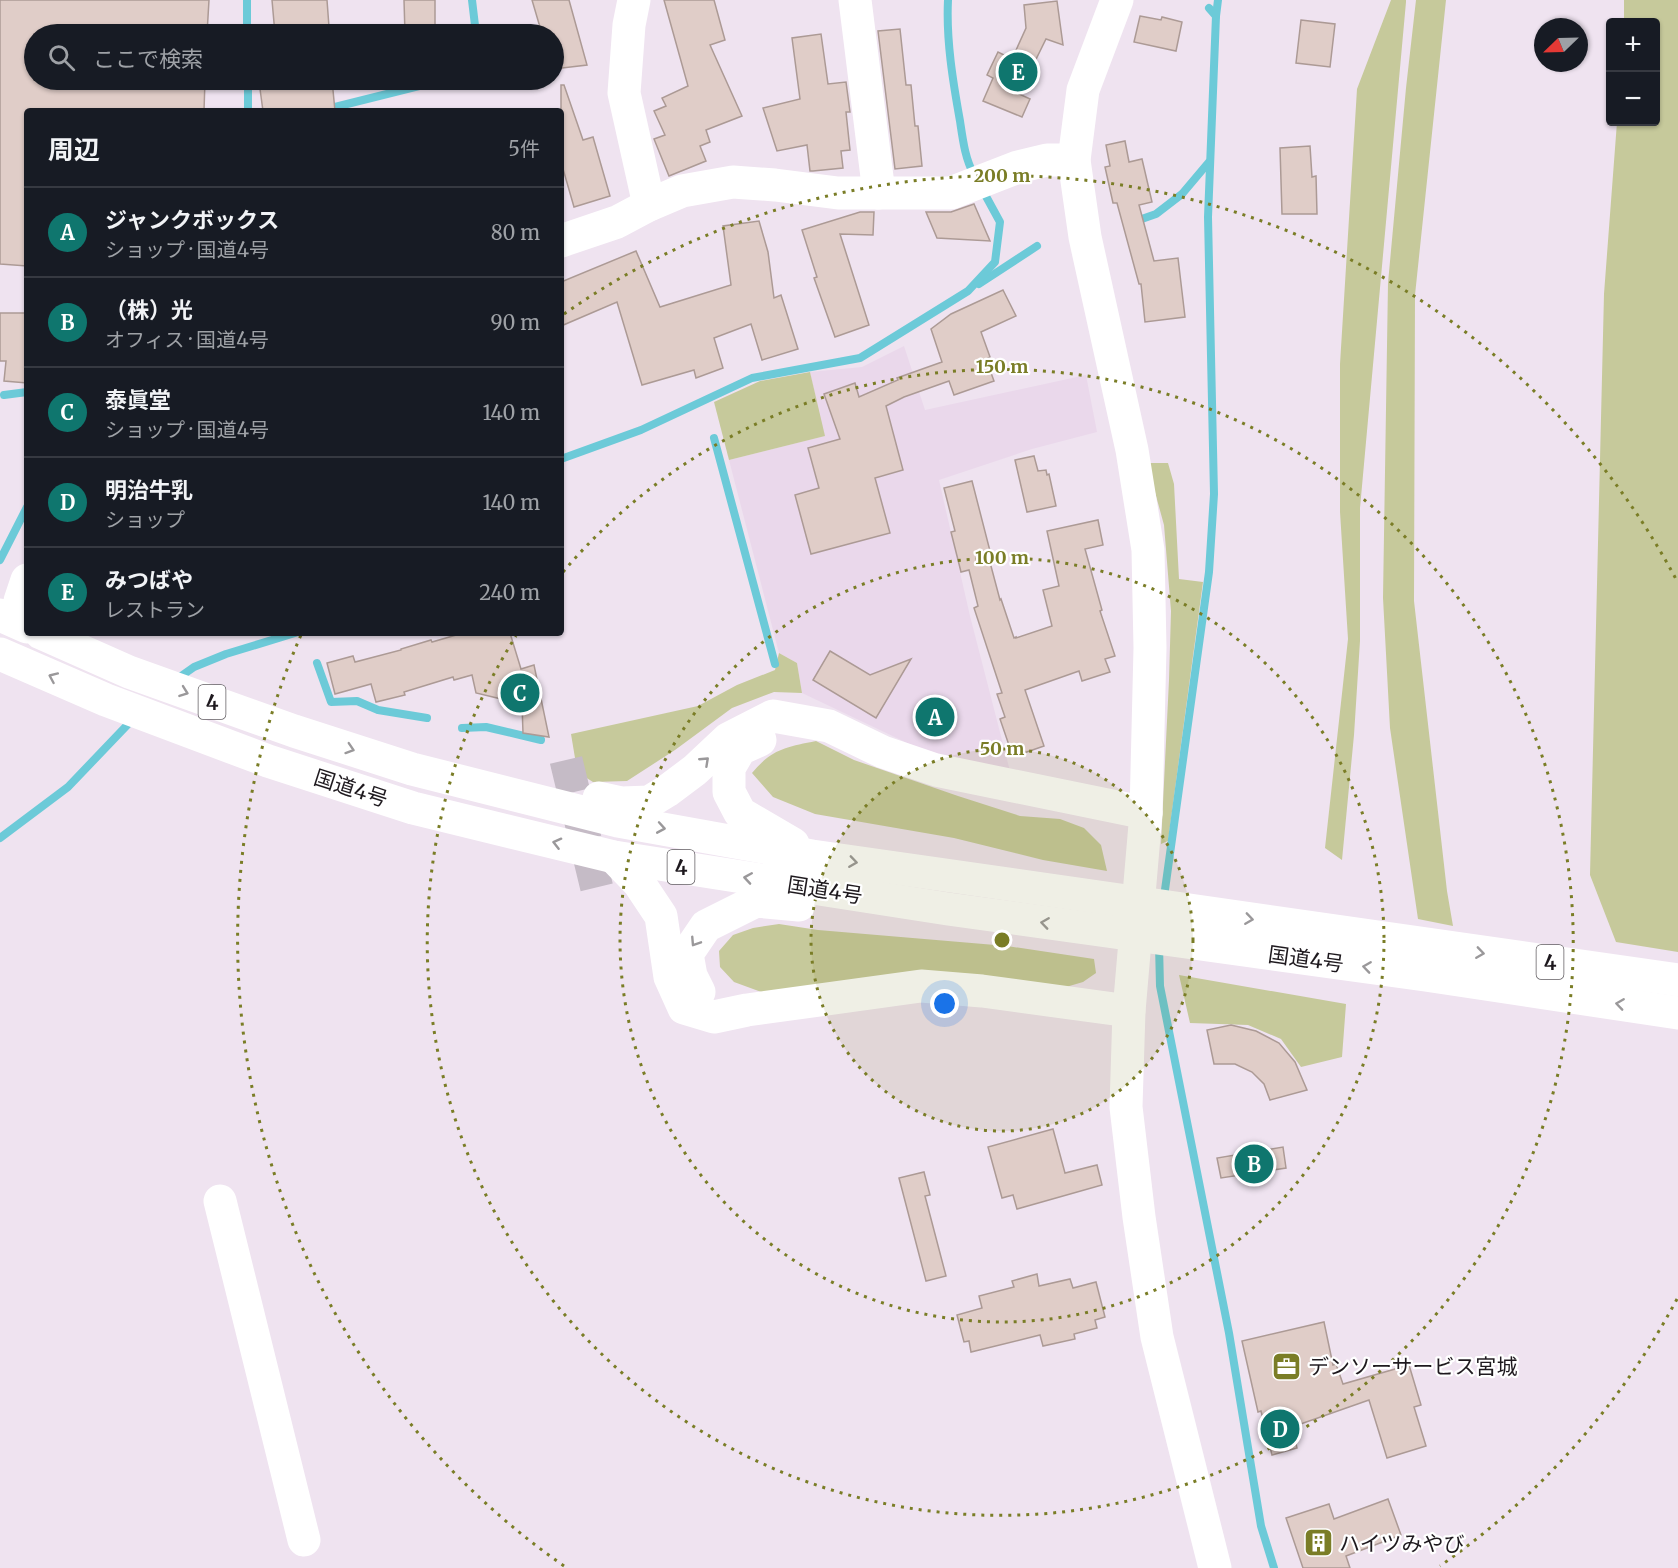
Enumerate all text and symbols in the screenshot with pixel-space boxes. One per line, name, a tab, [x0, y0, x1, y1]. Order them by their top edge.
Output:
north arrow	[1534, 18, 1588, 72]
map controls	[1606, 18, 1660, 126]
button: +	[1606, 18, 1660, 72]
search box	[24, 24, 564, 90]
icon: search	[45, 41, 78, 74]
text: ここで検索	[93, 45, 203, 73]
pin: E	[998, 50, 1038, 94]
button: −	[1606, 72, 1660, 126]
text: 周辺	[48, 133, 100, 166]
text: 5件	[508, 136, 540, 161]
text: 200 m	[974, 164, 1030, 187]
text: ジャンクボックス	[105, 206, 279, 234]
text: A	[60, 220, 75, 245]
text: 80 m	[491, 220, 540, 245]
text: ショップ · 国道4号	[105, 237, 269, 262]
text: （株）光	[105, 296, 193, 324]
text: B	[61, 310, 74, 335]
text: 90 m	[490, 310, 540, 335]
text: オフィス · 国道4号	[105, 327, 269, 352]
text: 150 m	[976, 355, 1028, 378]
text: 泰眞堂	[105, 386, 171, 414]
text: C	[61, 400, 74, 425]
text: 140 m	[483, 400, 540, 425]
text: ショップ · 国道4号	[105, 417, 269, 442]
text: 明治牛乳	[105, 476, 193, 504]
text: D	[60, 490, 75, 515]
text: 140 m	[483, 490, 540, 515]
text: ショップ	[105, 507, 185, 532]
text: 100 m	[975, 546, 1029, 569]
text: みつばや	[105, 566, 193, 594]
text: E	[61, 580, 74, 605]
text: 240 m	[479, 580, 540, 605]
text: レストラン	[105, 597, 205, 622]
pin: C	[500, 670, 540, 716]
one-way arrow	[48, 672, 59, 684]
one-way arrow	[179, 684, 189, 697]
road number: 4	[198, 685, 226, 719]
pin: A	[916, 694, 954, 740]
text: 50 m	[980, 737, 1024, 760]
one-way arrow	[344, 742, 355, 754]
one-way arrow	[698, 757, 709, 768]
street label: 国道4号	[311, 763, 391, 813]
one-way arrow	[656, 822, 665, 834]
one-way arrow	[552, 837, 562, 850]
road number: 4	[668, 850, 694, 884]
one-way arrow	[848, 855, 857, 867]
street label: 国道4号	[785, 871, 865, 909]
one-way arrow	[744, 872, 754, 885]
one-way arrow	[1244, 912, 1254, 924]
one-way arrow	[1040, 918, 1049, 930]
centre of rings	[992, 930, 1012, 950]
one-way arrow	[691, 935, 702, 946]
street label: 国道4号	[1267, 940, 1345, 978]
road number: 4	[1536, 945, 1564, 979]
one-way arrow	[1476, 946, 1485, 958]
one-way arrow	[1363, 962, 1372, 974]
your location	[930, 989, 959, 1018]
one-way arrow	[1616, 998, 1626, 1011]
pin: B	[1234, 1142, 1274, 1186]
office icon: デンソーサービス宮城	[1271, 1350, 1303, 1382]
place label: デンソーサービス宮城	[1308, 1353, 1518, 1380]
pin: D	[1260, 1406, 1300, 1452]
building icon: ハイツみやび	[1302, 1527, 1334, 1559]
place label: ハイツみやび	[1339, 1530, 1465, 1557]

